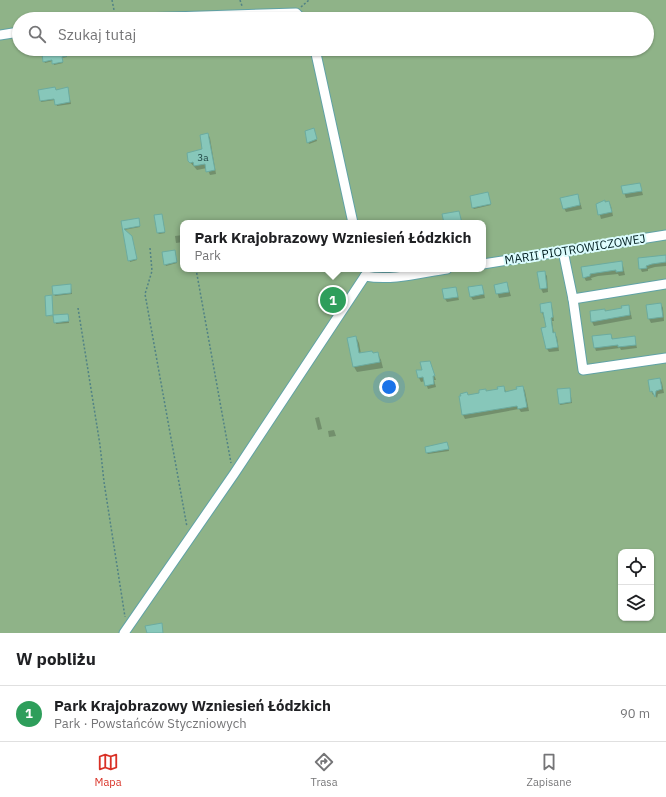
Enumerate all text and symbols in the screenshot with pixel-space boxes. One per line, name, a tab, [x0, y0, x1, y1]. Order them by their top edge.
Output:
search box	[12, 12, 654, 56]
icon: search	[26, 23, 48, 45]
text: Szukaj tutaj	[58, 25, 136, 44]
house number: 3a	[197, 151, 209, 164]
popup	[180, 220, 486, 272]
text: Park Krajobrazowy Wzniesień Łódzkich	[195, 228, 471, 247]
street label: MARII PIOTROWICZOWEJ	[503, 230, 647, 268]
text: Park	[195, 247, 221, 264]
pin: 1	[320, 285, 346, 315]
your location	[379, 377, 399, 397]
map controls	[618, 549, 654, 621]
button: locate	[618, 549, 654, 585]
button: layers	[618, 585, 654, 621]
text: W pobliżu	[16, 648, 96, 670]
text: Park Krajobrazowy Wzniesień Łódzkich	[54, 696, 331, 715]
text: 1	[25, 705, 33, 722]
text: 90 m	[620, 705, 650, 722]
text: Park · Powstańców Styczniowych	[54, 715, 247, 732]
tab: Mapa	[95, 751, 122, 789]
tab: Trasa	[311, 751, 338, 789]
tab: Zapisane	[527, 751, 571, 789]

